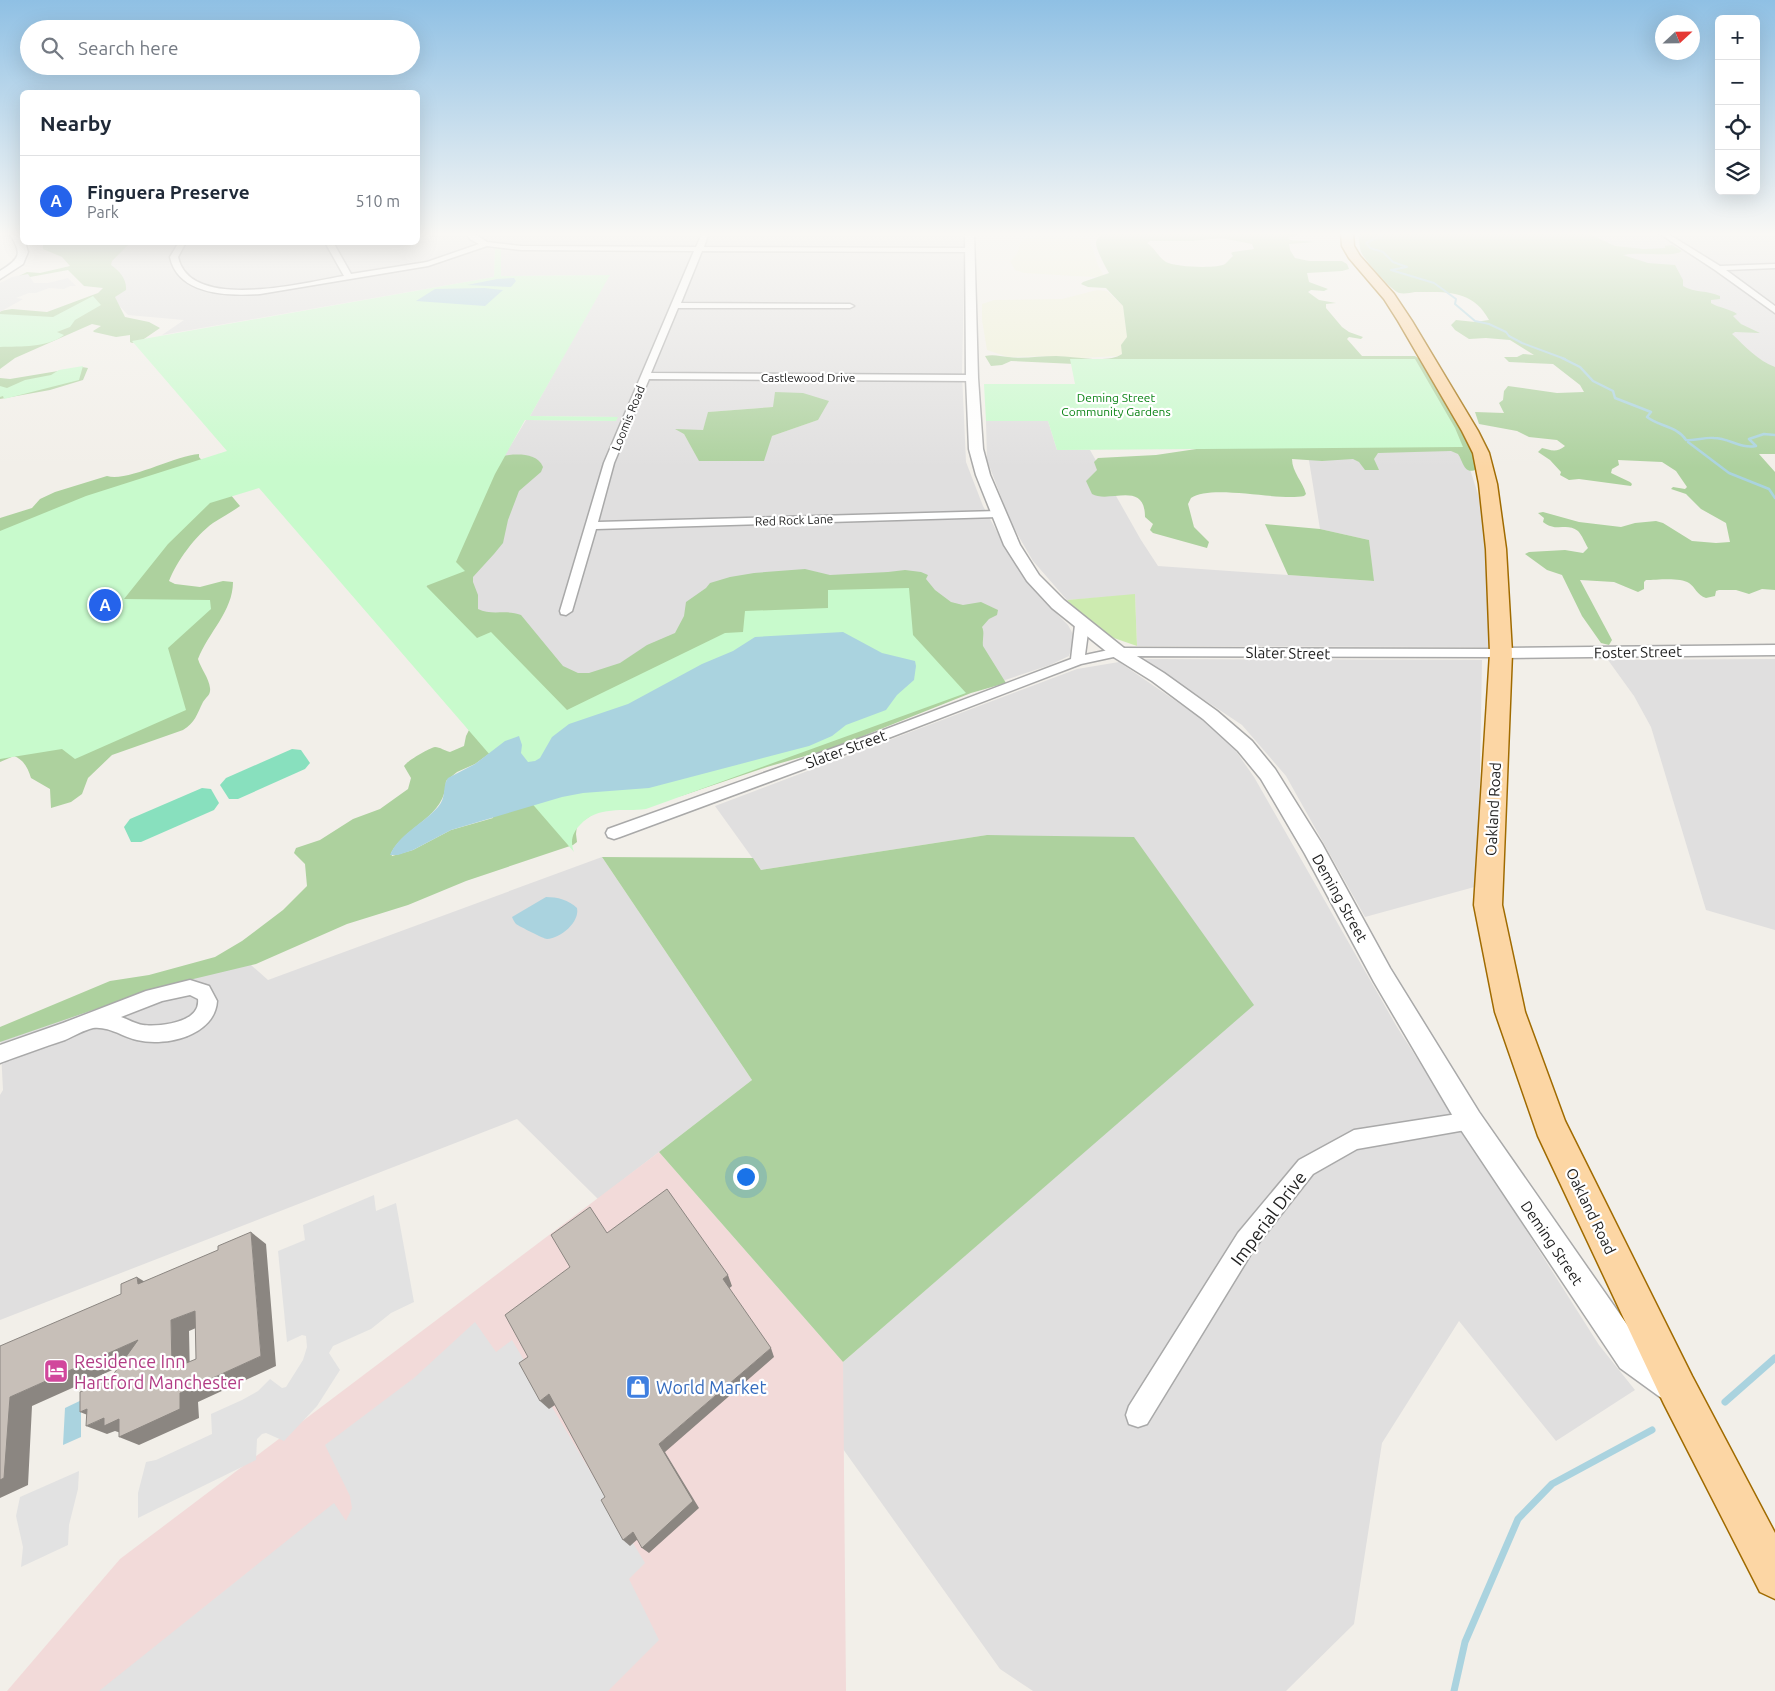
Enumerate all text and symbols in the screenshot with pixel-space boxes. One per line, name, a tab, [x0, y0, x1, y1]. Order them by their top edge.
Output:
north arrow	[1655, 15, 1700, 60]
map controls	[1715, 15, 1760, 195]
button: +	[1715, 15, 1760, 60]
search box	[20, 20, 420, 75]
icon: search	[38, 34, 66, 62]
text: Search here	[78, 37, 178, 59]
button: −	[1715, 60, 1760, 105]
button: locate	[1715, 105, 1760, 150]
text: Nearby	[40, 111, 111, 135]
button: layers	[1715, 150, 1760, 195]
text: Finguera Preserve	[87, 181, 250, 203]
text: A	[50, 192, 62, 210]
text: 510 m	[355, 192, 400, 210]
text: Park	[87, 203, 119, 221]
street label: Castlewood Drive	[761, 371, 855, 384]
street label: Loomis Road	[609, 384, 647, 452]
park label: Deming Street Community Gardens	[1061, 391, 1171, 418]
street label: Red Rock Lane	[755, 512, 833, 528]
pin: A	[89, 586, 121, 624]
street label: Foster Street	[1594, 643, 1682, 661]
street label: Slater Street	[1246, 644, 1331, 662]
street label: Slater Street	[803, 726, 889, 771]
street label: Oakland Road	[1482, 762, 1504, 856]
street label: Deming Street	[1309, 851, 1371, 945]
your location	[733, 1164, 759, 1190]
street label: Oakland Road	[1563, 1165, 1619, 1257]
street label: Imperial Drive	[1226, 1167, 1310, 1269]
street label: Deming Street	[1518, 1198, 1586, 1288]
place label: Residence Inn Hartford Manchester	[74, 1351, 244, 1392]
hotel icon: Residence Inn Hartford Manchester	[43, 1358, 69, 1384]
shop icon: World Market	[625, 1374, 651, 1400]
place label: World Market	[656, 1377, 767, 1397]

